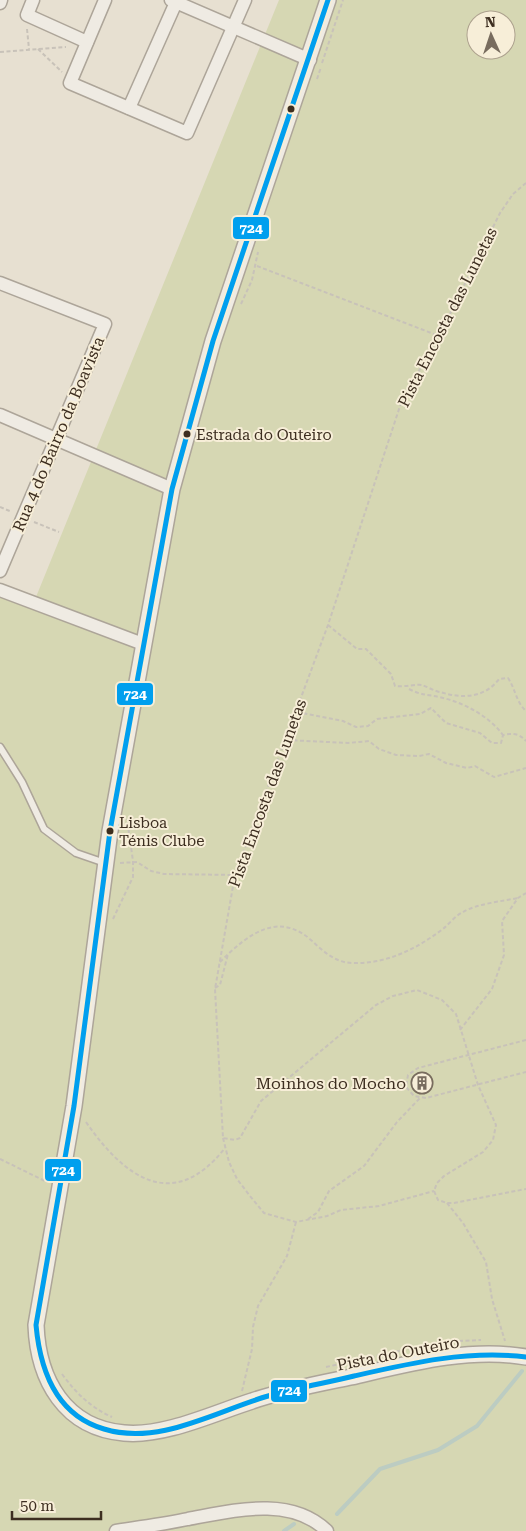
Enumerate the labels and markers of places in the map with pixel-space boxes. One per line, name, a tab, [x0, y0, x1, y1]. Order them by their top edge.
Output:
unlabelled marker	[286, 104, 296, 114]
place label: Estrada do Outeiro	[196, 426, 332, 444]
marker: Estrada do Outeiro	[182, 429, 192, 439]
place label: Lisboa Ténis Clube	[119, 814, 204, 850]
marker: Lisboa Ténis Clube	[105, 826, 115, 836]
building icon: Moinhos do Mocho	[410, 1071, 434, 1095]
place label: Moinhos do Mocho	[256, 1074, 406, 1093]

